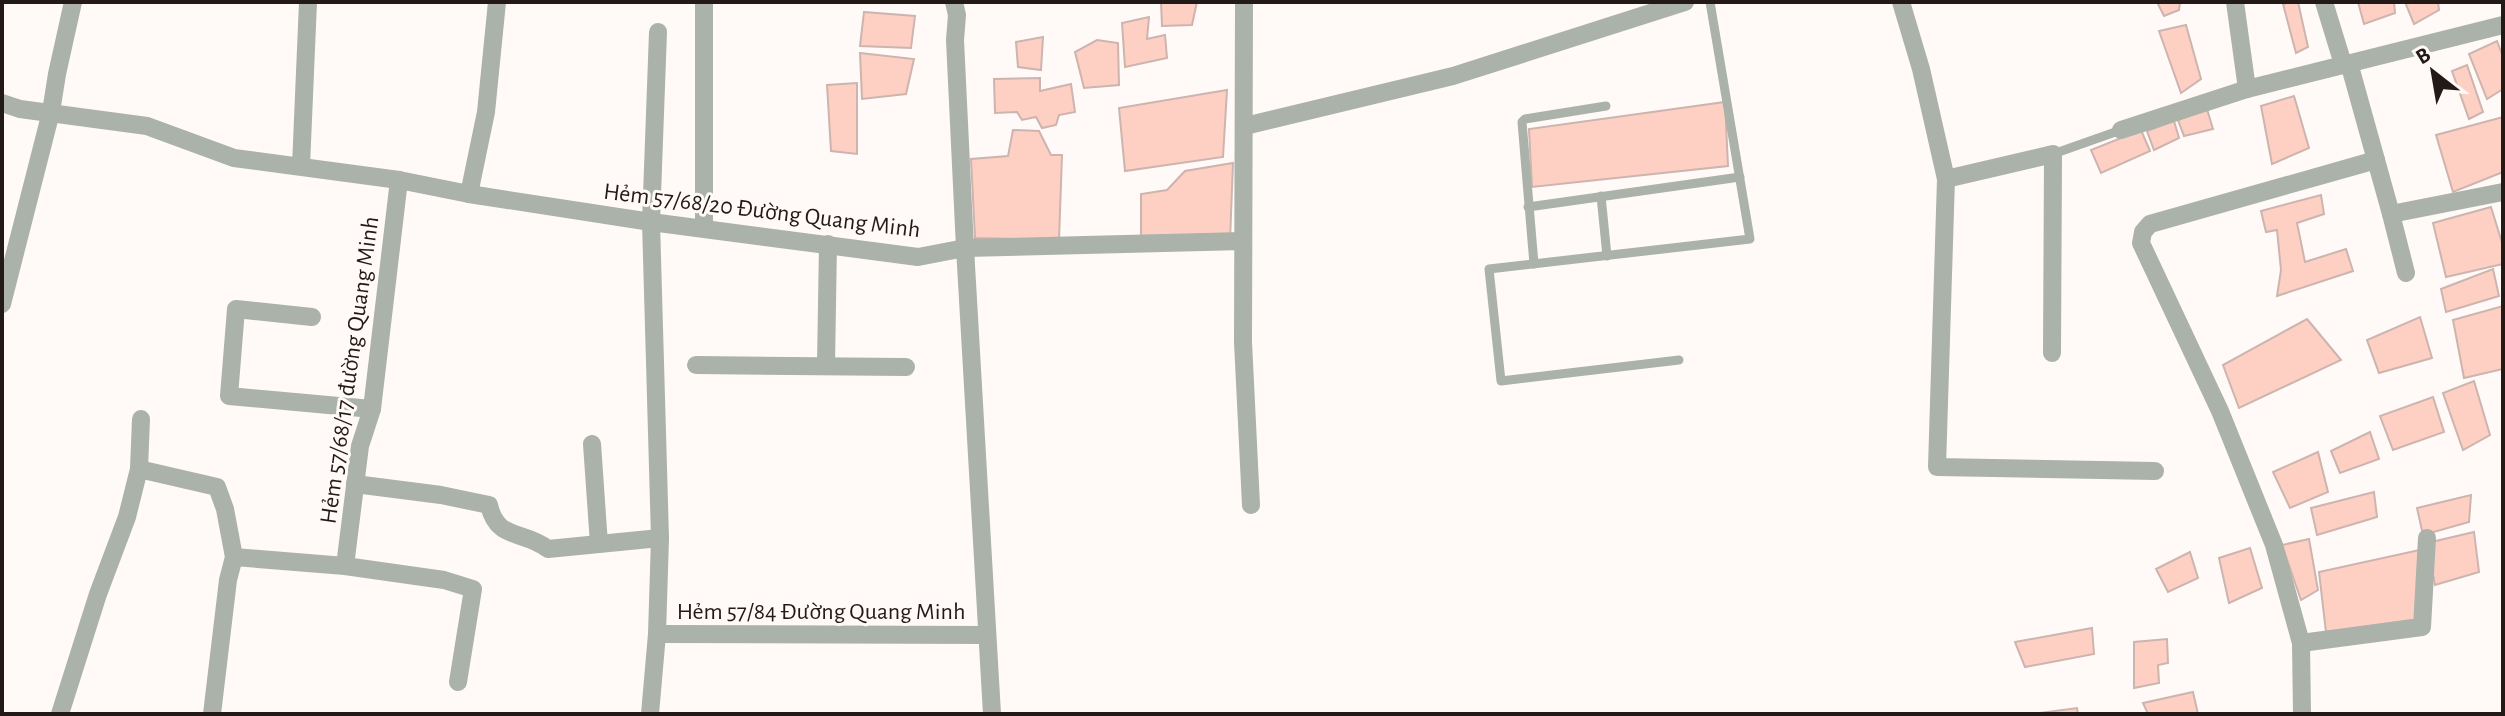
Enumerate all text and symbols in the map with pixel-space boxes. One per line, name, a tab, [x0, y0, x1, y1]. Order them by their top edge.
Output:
north arrow	[2393, 32, 2473, 112]
text: B	[2412, 43, 2435, 68]
street label: Hẻm 57/68/20 Đường Quang Minh	[602, 180, 922, 242]
street label: Hẻm 57/68/17 đường Quang Minh	[317, 215, 383, 525]
street label: Hẻm 57/84 Đường Quang Minh	[677, 600, 965, 624]

